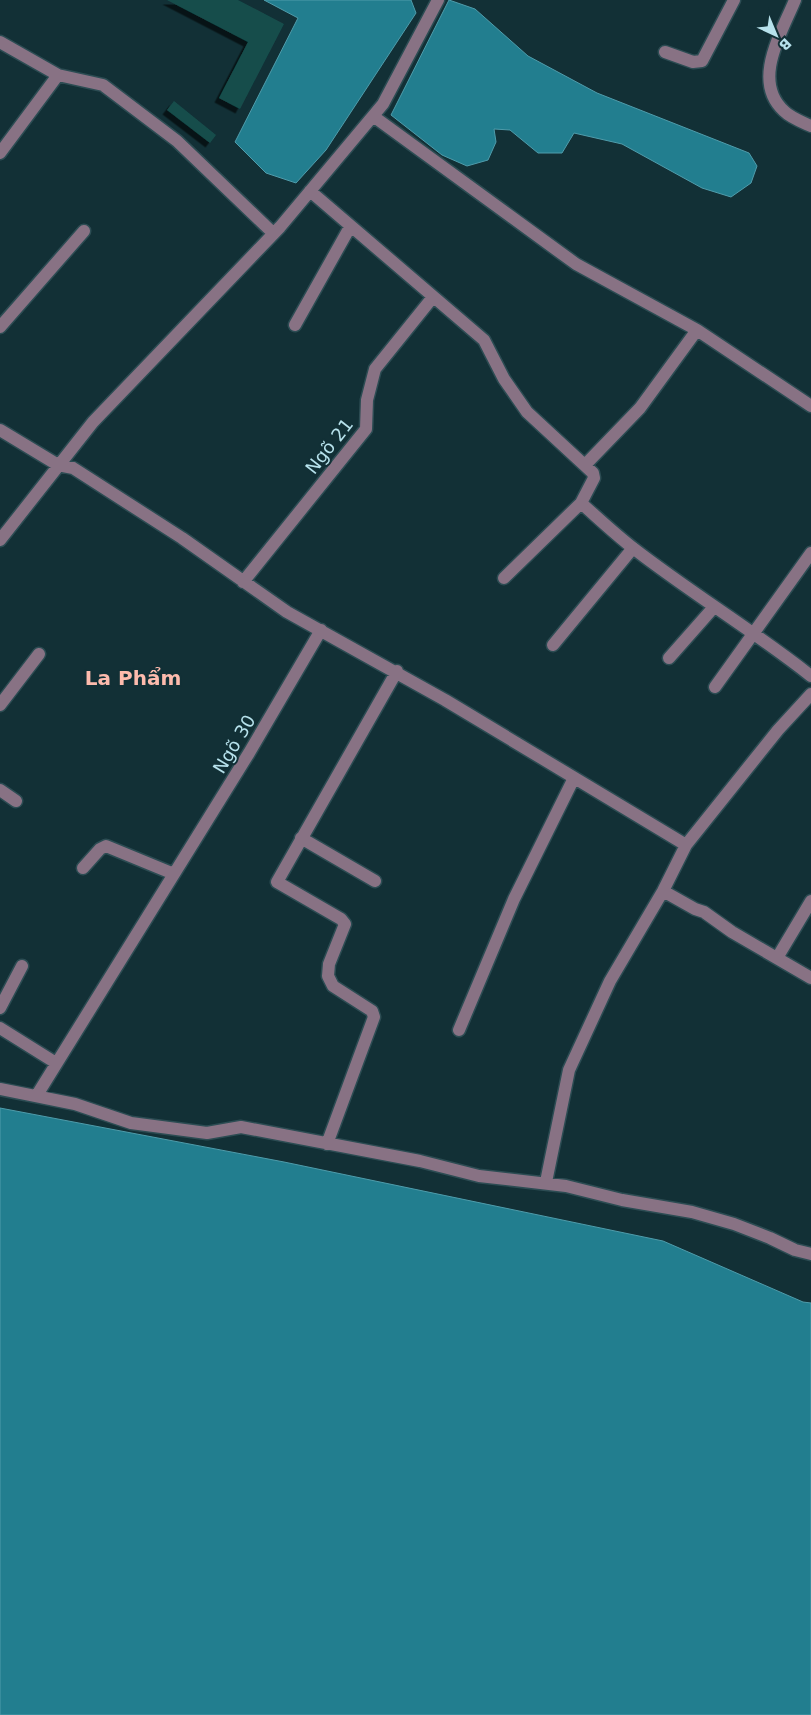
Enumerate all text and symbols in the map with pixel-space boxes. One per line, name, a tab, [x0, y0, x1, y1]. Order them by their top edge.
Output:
north arrow	[751, 10, 801, 60]
text: B	[776, 35, 794, 54]
street label: Ngõ 21	[301, 414, 357, 478]
district label: La Phẩm	[85, 666, 181, 690]
street label: Ngõ 30	[208, 711, 260, 777]

